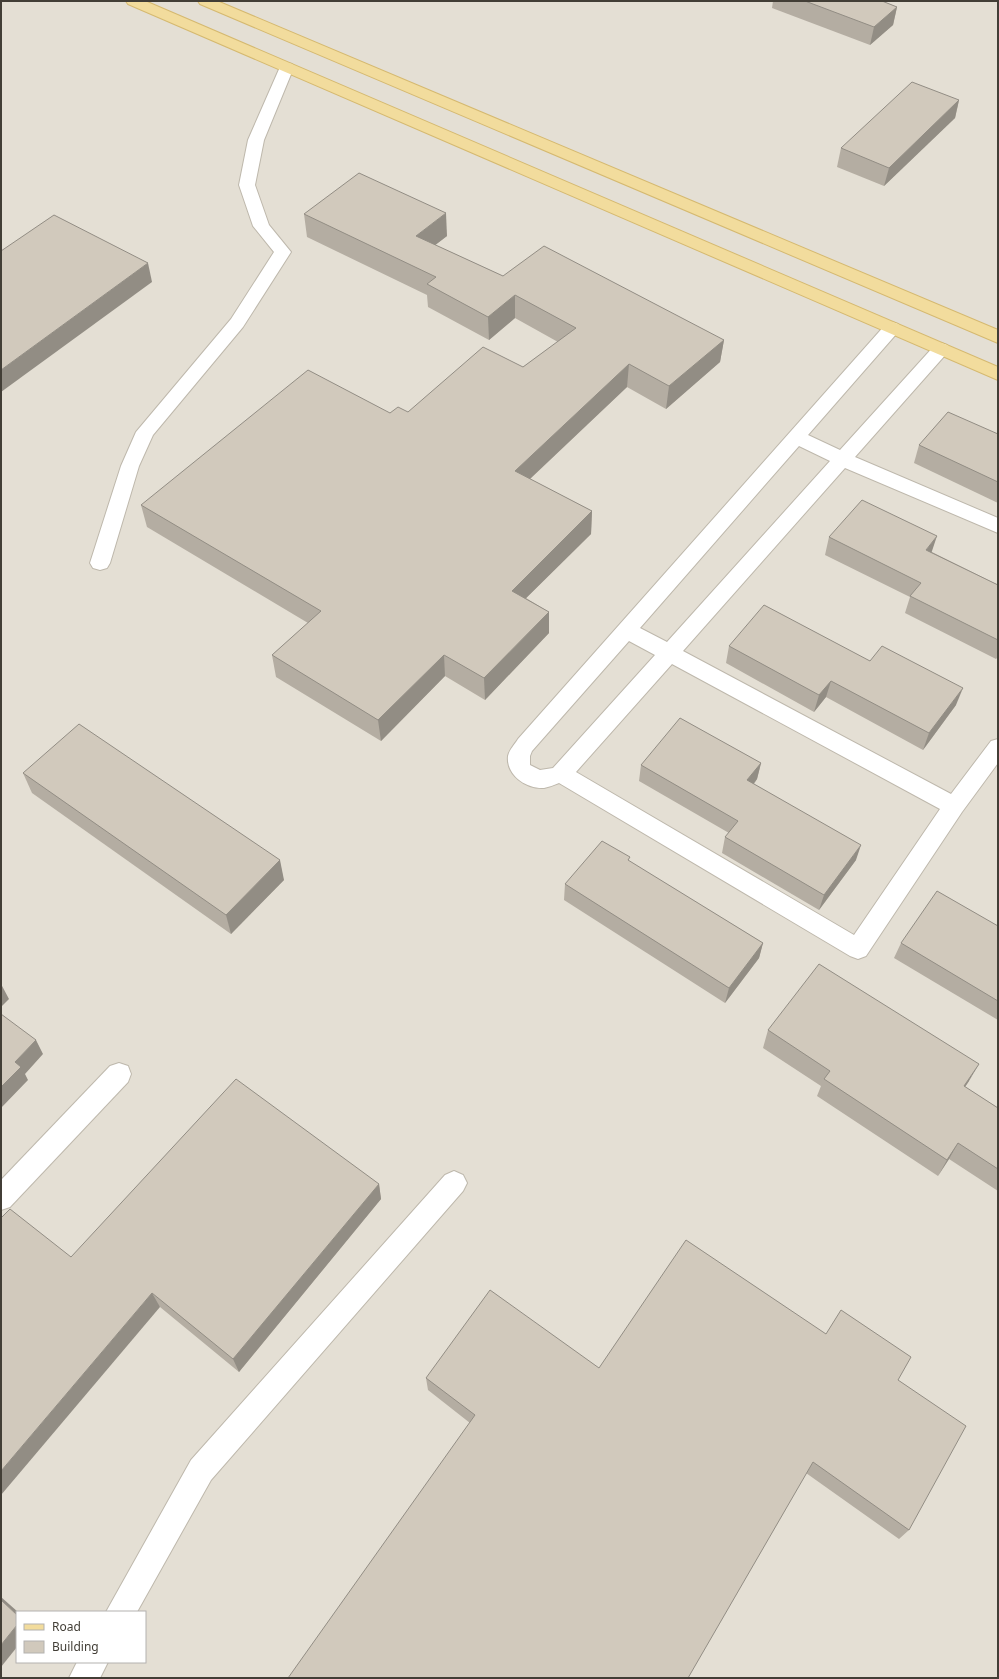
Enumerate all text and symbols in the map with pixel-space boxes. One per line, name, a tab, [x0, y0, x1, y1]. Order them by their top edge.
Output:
legend	[16, 1611, 146, 1663]
text: Road	[52, 1618, 81, 1635]
text: Building	[52, 1638, 99, 1655]

